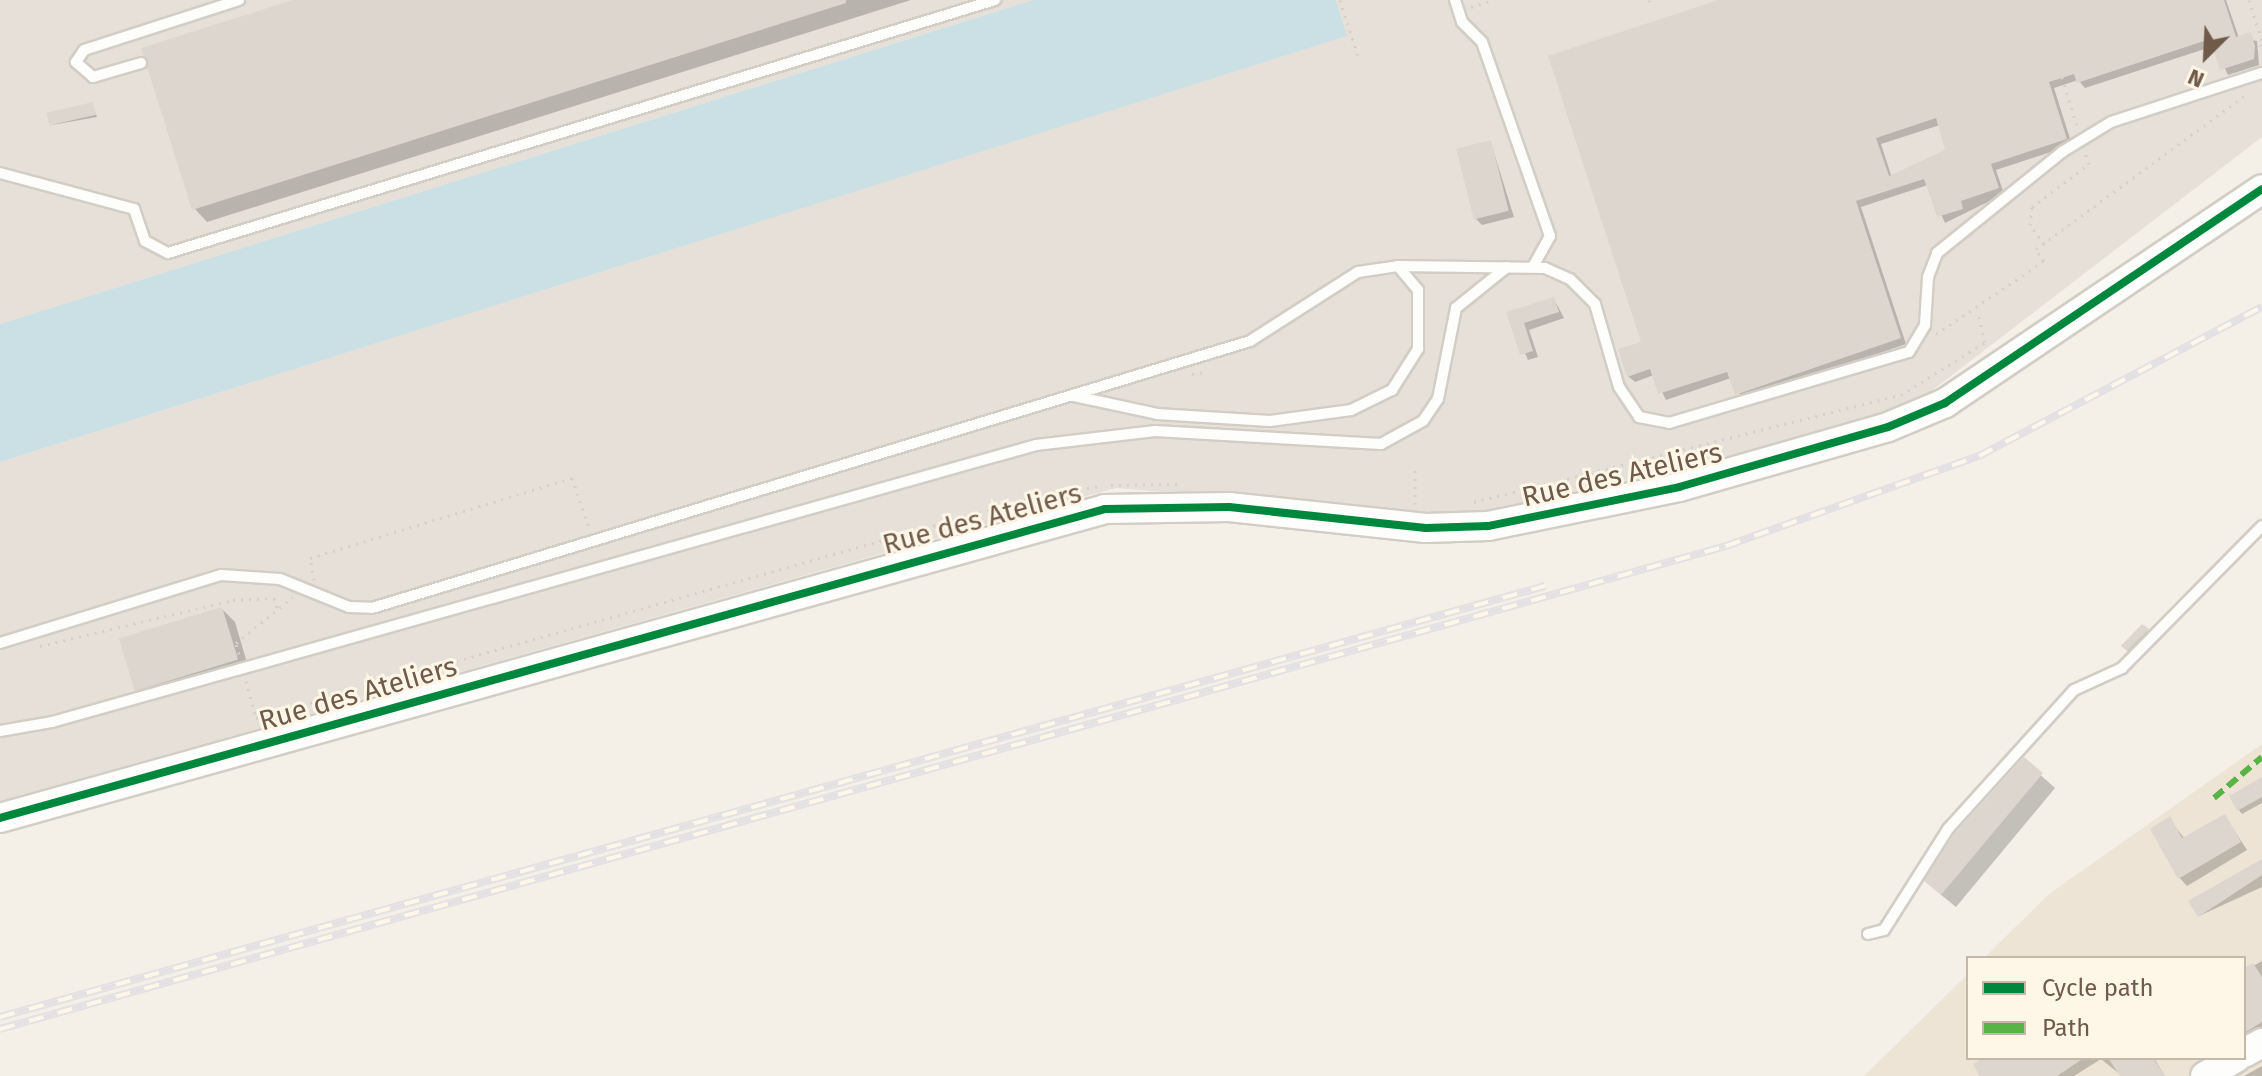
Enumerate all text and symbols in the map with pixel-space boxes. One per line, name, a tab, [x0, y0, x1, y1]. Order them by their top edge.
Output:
north arrow	[2166, 16, 2246, 96]
text: N	[2184, 63, 2208, 94]
street label: Rue des Ateliers	[1519, 436, 1725, 514]
street label: Rue des Ateliers	[879, 476, 1085, 562]
street label: Rue des Ateliers	[255, 650, 461, 738]
legend	[1966, 956, 2246, 1060]
text: Cycle path	[2042, 974, 2154, 1002]
text: Path	[2042, 1014, 2090, 1042]

